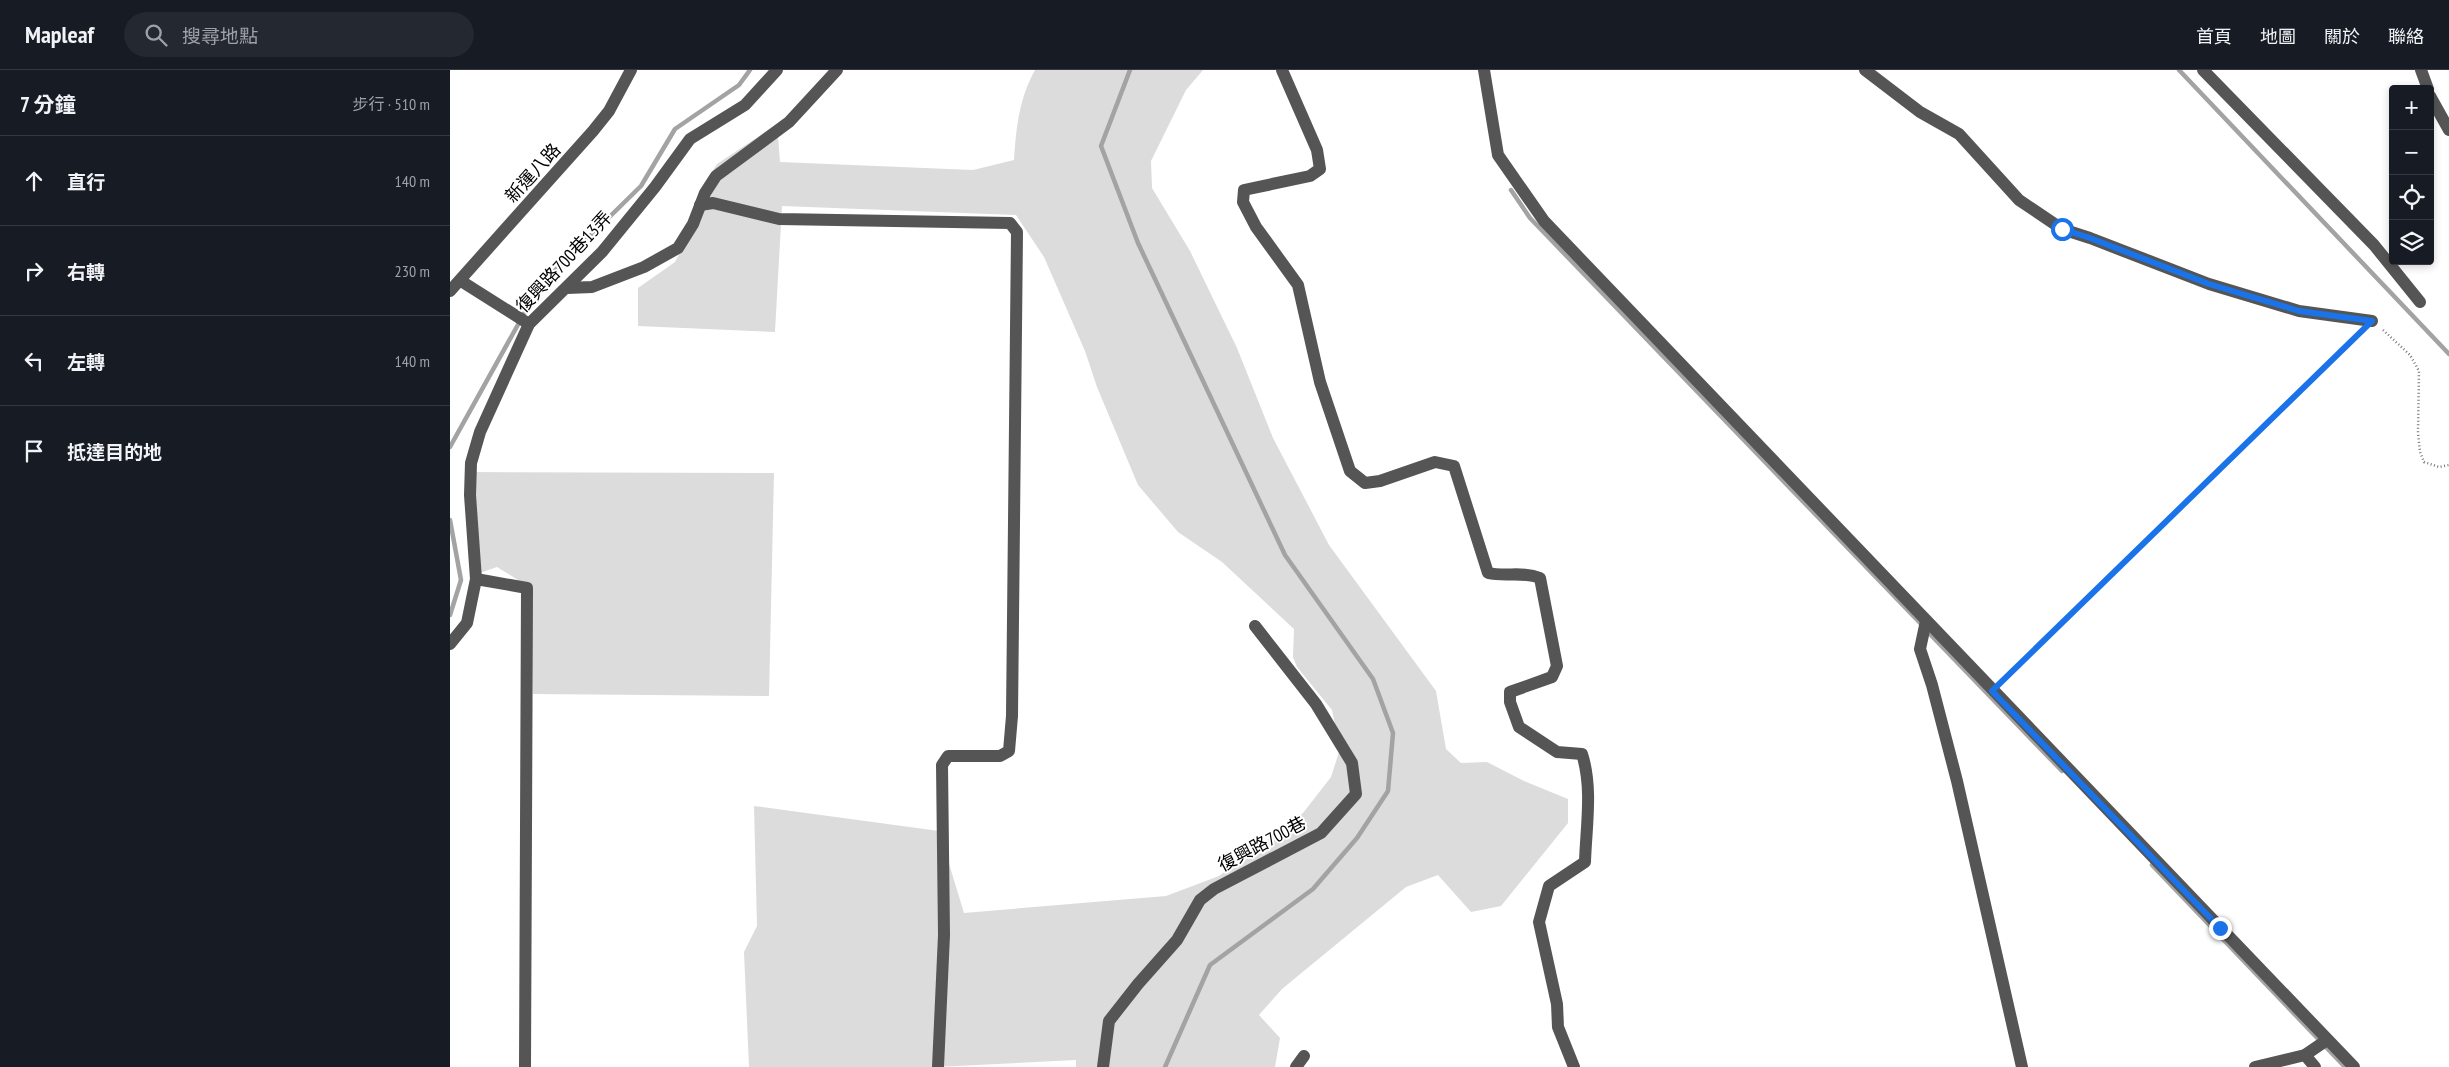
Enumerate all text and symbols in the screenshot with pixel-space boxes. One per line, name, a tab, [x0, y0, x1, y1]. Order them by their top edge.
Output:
search box	[124, 12, 474, 57]
text: Mapleaf	[25, 19, 94, 50]
icon: search	[142, 21, 170, 49]
text: 搜尋地點	[182, 24, 258, 48]
text: 首頁	[2196, 25, 2232, 48]
text: 地圖	[2260, 25, 2296, 48]
text: 關於	[2324, 25, 2360, 48]
text: 聯絡	[2388, 25, 2424, 48]
map controls	[2389, 85, 2434, 265]
button: +	[2389, 85, 2434, 130]
text: 7 分鐘	[20, 91, 75, 118]
text: 步行 · 510 m	[352, 94, 430, 114]
button: −	[2389, 130, 2434, 175]
street label: 新運八路	[500, 138, 565, 207]
icon: ahead	[20, 167, 48, 195]
text: 直行	[67, 170, 105, 194]
text: 140 m	[395, 171, 430, 191]
button: locate	[2389, 175, 2434, 220]
street label: 復興路700巷13弄	[511, 206, 617, 317]
route start	[2051, 218, 2074, 241]
button: layers	[2389, 220, 2434, 265]
icon: right	[20, 257, 48, 285]
text: 右轉	[67, 260, 105, 284]
text: 230 m	[395, 261, 430, 281]
icon: left	[20, 347, 48, 375]
text: 左轉	[67, 350, 105, 374]
text: 140 m	[395, 351, 430, 371]
icon: arrive	[20, 437, 48, 465]
text: 抵達目的地	[67, 440, 162, 464]
street label: 復興路700巷	[1214, 811, 1310, 876]
route end	[2209, 917, 2232, 940]

